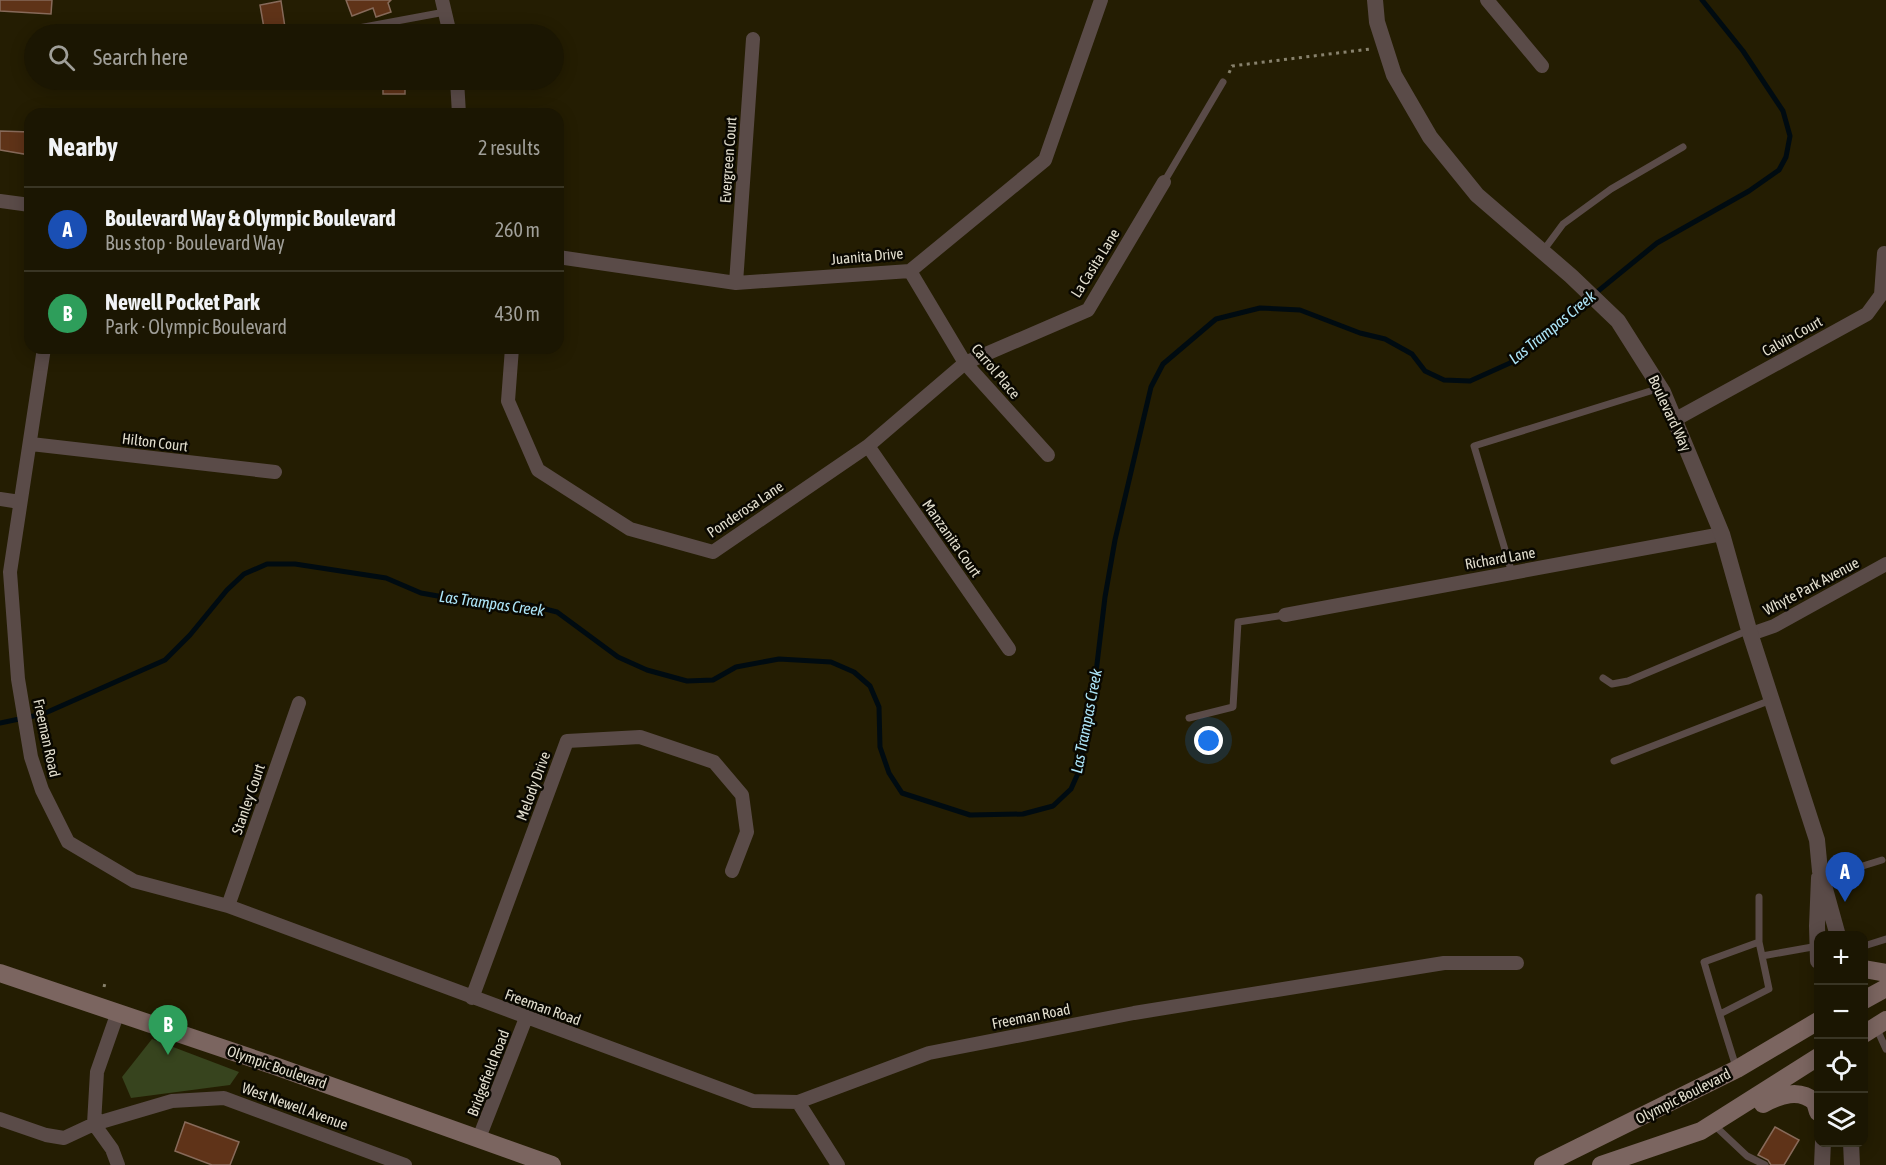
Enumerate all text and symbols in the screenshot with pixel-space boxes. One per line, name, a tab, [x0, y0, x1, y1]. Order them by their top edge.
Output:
search box	[24, 24, 564, 90]
icon: search	[45, 41, 78, 74]
text: Search here	[93, 44, 188, 70]
street label: Evergreen Court	[716, 116, 740, 204]
text: Nearby	[48, 132, 118, 162]
text: 2 results	[478, 136, 540, 159]
text: Boulevard Way & Olympic Boulevard	[105, 205, 396, 231]
text: A	[63, 218, 72, 241]
text: 260 m	[495, 218, 540, 241]
street label: La Casita Lane	[1067, 225, 1123, 300]
text: Bus stop · Boulevard Way	[105, 231, 285, 254]
street label: Juanita Drive	[830, 244, 904, 268]
water label: Las Trampas Creek	[1505, 286, 1600, 368]
text: Newell Pocket Park	[105, 289, 260, 315]
text: B	[63, 302, 72, 325]
text: 430 m	[495, 302, 540, 325]
street label: Calvin Court	[1759, 313, 1825, 359]
text: Park · Olympic Boulevard	[105, 315, 287, 338]
street label: Carrol Place	[968, 340, 1024, 402]
street label: Boulevard Way	[1645, 372, 1695, 454]
street label: Hilton Court	[121, 430, 189, 454]
street label: Ponderosa Lane	[704, 477, 786, 541]
street label: Manzanita Court	[919, 496, 985, 580]
street label: Richard Lane	[1463, 543, 1537, 573]
street label: Whyte Park Avenue	[1760, 554, 1862, 618]
water label: Las Trampas Creek	[438, 587, 547, 620]
water label: Las Trampas Creek	[1067, 666, 1106, 775]
street label: Freeman Road	[30, 697, 64, 779]
your location	[1194, 726, 1223, 755]
street label: Melody Drive	[513, 749, 553, 823]
street label: Stanley Court	[228, 762, 268, 836]
pin: A	[1826, 852, 1864, 902]
map controls	[1814, 931, 1868, 1147]
button: +	[1814, 931, 1868, 985]
street label: Freeman Road	[503, 985, 583, 1029]
button: −	[1814, 985, 1868, 1039]
street label: Freeman Road	[990, 1000, 1072, 1032]
pin: B	[148, 1006, 188, 1055]
street label: Bridgefield Road	[464, 1027, 512, 1119]
button: locate	[1814, 1039, 1868, 1093]
street label: Olympic Boulevard	[225, 1042, 329, 1092]
street label: Olympic Boulevard	[1633, 1065, 1733, 1127]
street label: West Newell Avenue	[240, 1079, 350, 1133]
button: layers	[1814, 1093, 1868, 1147]

